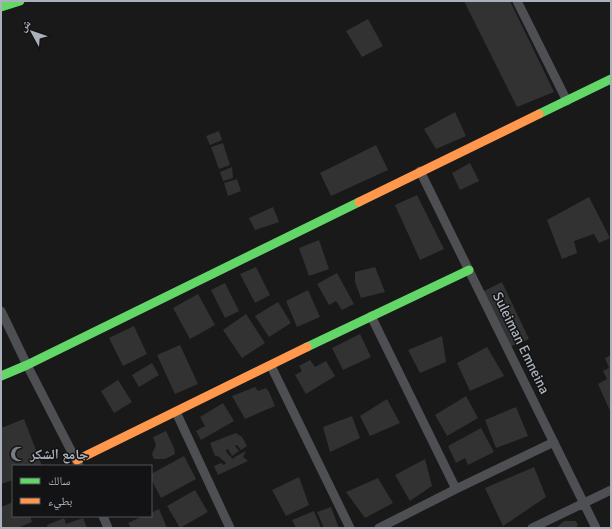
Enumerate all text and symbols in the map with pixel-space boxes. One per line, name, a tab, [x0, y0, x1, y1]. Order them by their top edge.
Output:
north arrow	[12, 12, 52, 52]
text: ش	[16, 17, 34, 35]
street label: Suleiman Emneina	[489, 289, 553, 397]
mosque icon: جامع الشكر	[9, 445, 27, 463]
place label: جامع الشكر	[29, 446, 88, 464]
legend	[12, 465, 152, 517]
text: سالك	[48, 474, 70, 489]
text: بطيء	[48, 494, 72, 511]

